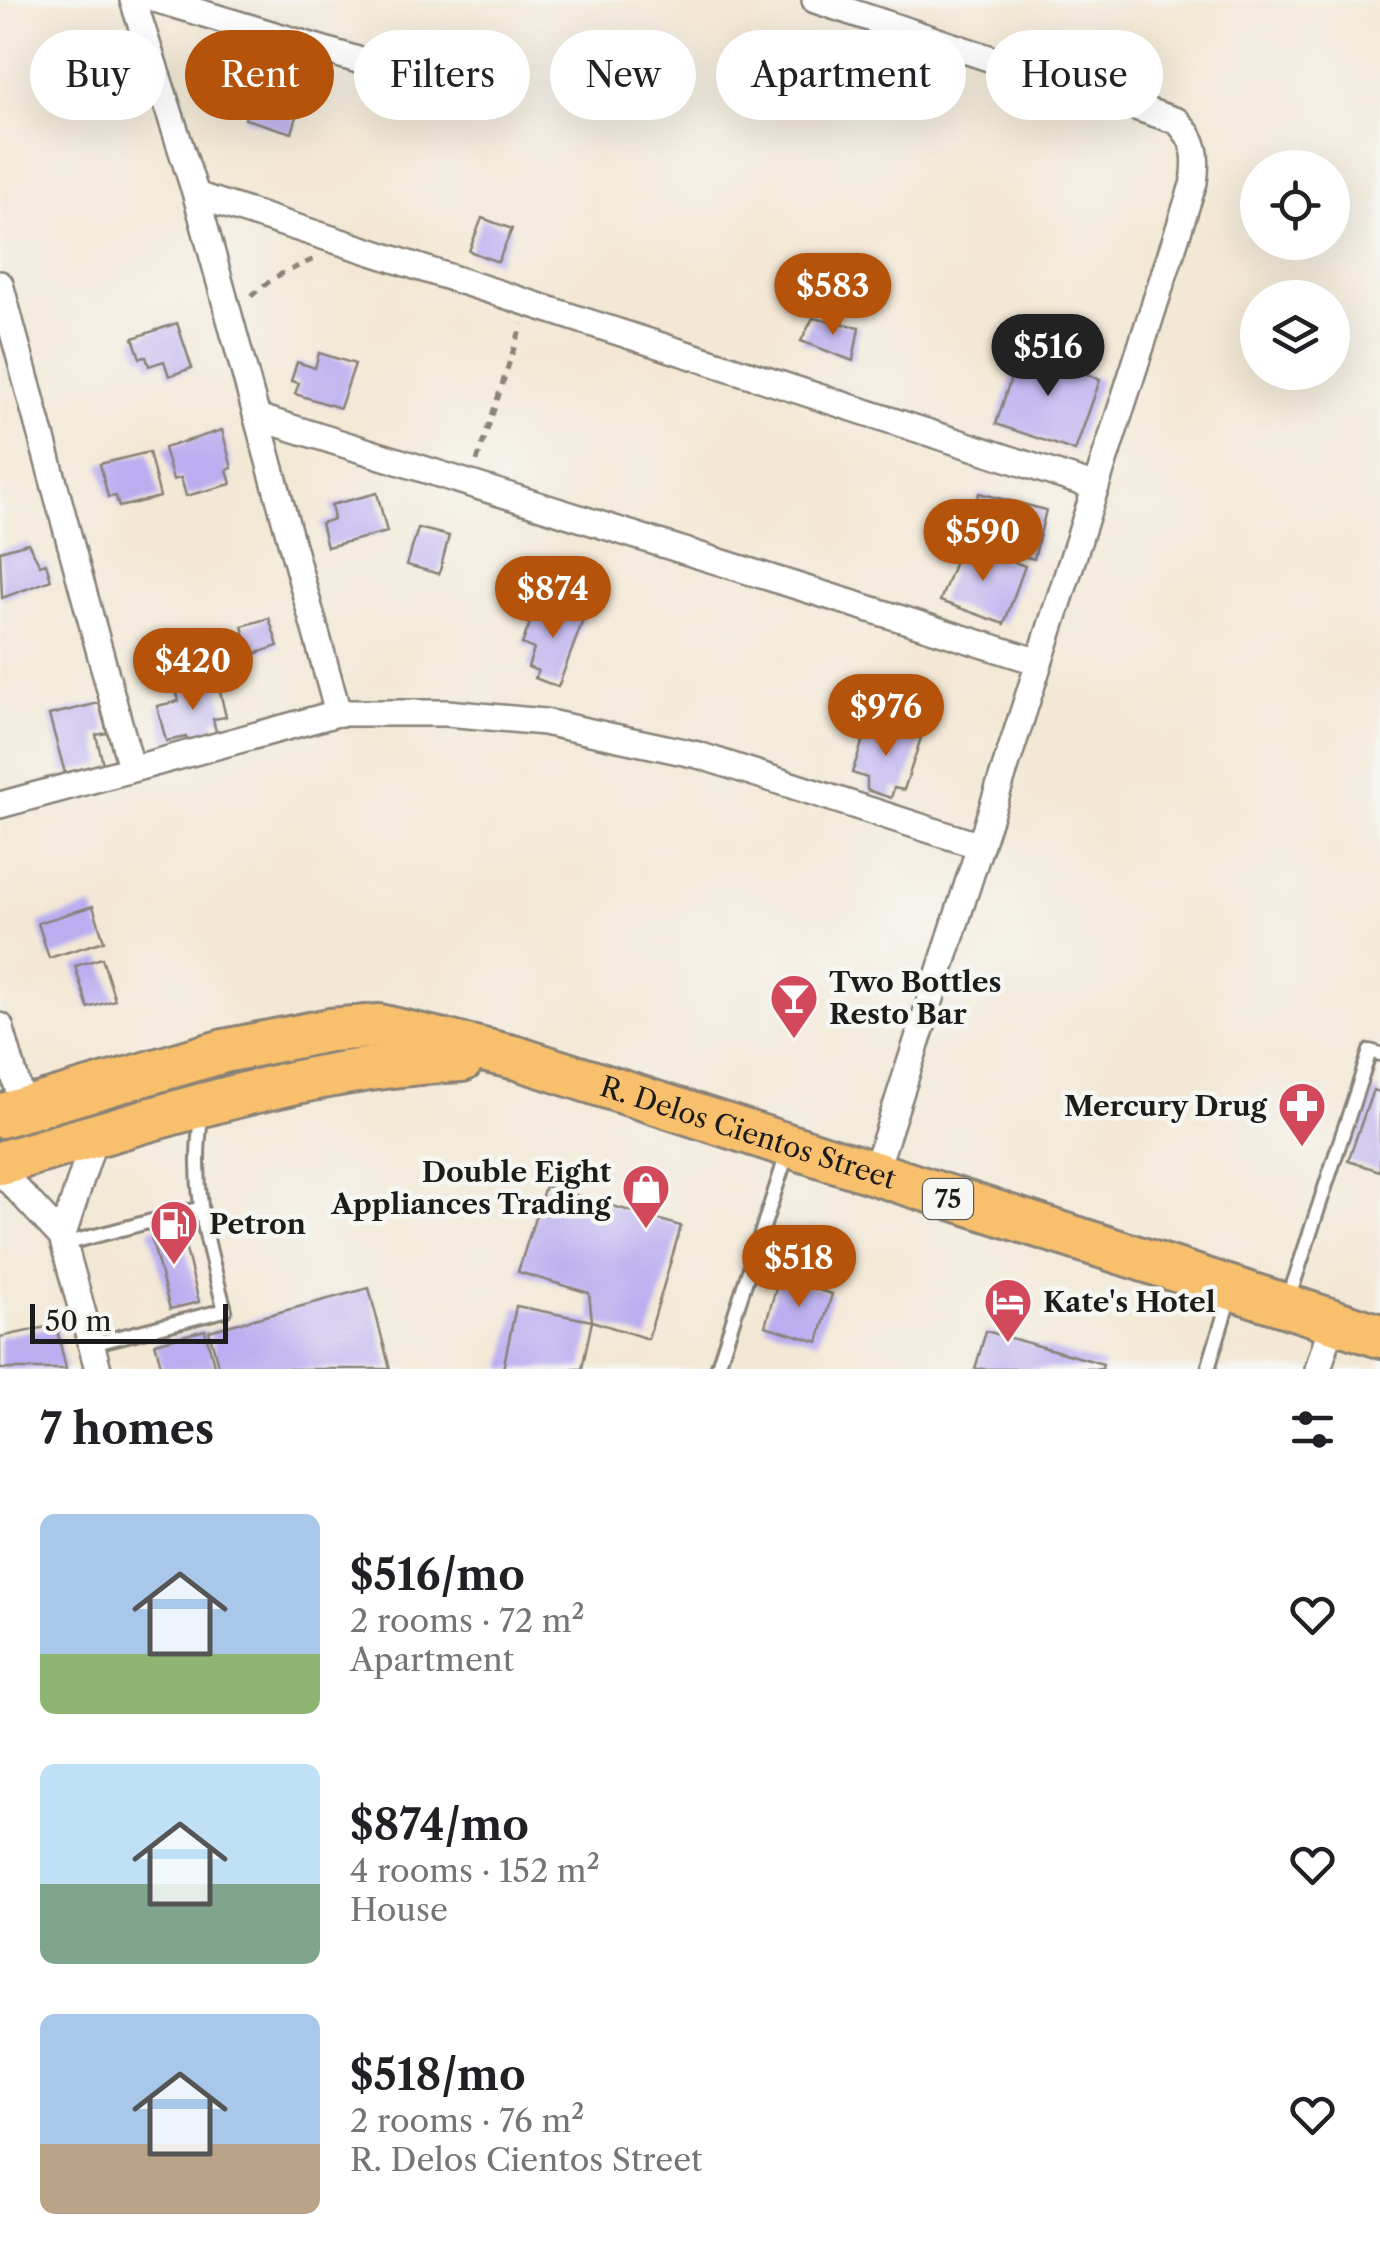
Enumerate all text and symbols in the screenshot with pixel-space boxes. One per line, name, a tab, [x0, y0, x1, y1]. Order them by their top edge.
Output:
chip: Buy	[30, 30, 165, 120]
chip: Rent	[185, 30, 334, 120]
chip: Filters	[354, 30, 530, 120]
chip: New	[550, 30, 696, 120]
chip: Apartment	[716, 30, 966, 120]
chip: House	[986, 30, 1163, 120]
map controls	[1240, 150, 1350, 390]
button: locate	[1240, 150, 1350, 260]
pin: $583	[774, 253, 892, 338]
text: $583	[796, 266, 870, 305]
button: layers	[1240, 280, 1350, 390]
pin: $516	[989, 314, 1107, 399]
text: $516	[1013, 327, 1083, 366]
pin: $590	[924, 499, 1042, 584]
text: $590	[945, 512, 1021, 551]
pin: $874	[494, 556, 612, 641]
text: $874	[517, 569, 589, 608]
pin: $420	[134, 628, 252, 713]
text: $420	[155, 641, 231, 680]
pin: $976	[827, 674, 945, 759]
text: $976	[850, 687, 922, 726]
place label: Two Bottles Resto Bar	[829, 965, 1002, 1031]
bar icon: Two Bottles Resto Bar	[768, 972, 820, 1040]
street label: R. Delos Cientos Street	[596, 1069, 900, 1196]
pharmacy icon: Mercury Drug	[1276, 1080, 1328, 1148]
place label: Mercury Drug	[1064, 1089, 1268, 1123]
place label: Double Eight Appliances Trading	[330, 1155, 612, 1221]
shop icon: Double Eight Appliances Trading	[620, 1162, 672, 1230]
road number: 75	[923, 1179, 973, 1219]
fuel station icon: Petron	[148, 1198, 200, 1266]
place label: Petron	[209, 1207, 306, 1241]
pin: $518	[740, 1225, 858, 1310]
text: $518	[764, 1238, 834, 1277]
hotel icon: Kate's Hotel	[982, 1276, 1034, 1344]
place label: Kate's Hotel	[1043, 1285, 1216, 1319]
scale bar	[30, 1299, 228, 1344]
text: 50 m	[45, 1304, 112, 1338]
icon: filters	[1285, 1402, 1340, 1457]
text: 7 homes	[40, 1403, 214, 1455]
text: $516/mo	[350, 1549, 525, 1601]
icon: home	[120, 1554, 240, 1674]
icon: heart	[1285, 1587, 1340, 1642]
text: 2 rooms · 72 m²	[350, 1601, 585, 1640]
text: Apartment	[350, 1640, 514, 1679]
text: $874/mo	[350, 1799, 529, 1851]
icon: home	[120, 1804, 240, 1924]
icon: heart	[1285, 1837, 1340, 1892]
text: 4 rooms · 152 m²	[350, 1851, 600, 1890]
text: House	[350, 1890, 448, 1929]
text: $518/mo	[350, 2049, 526, 2101]
icon: home	[120, 2054, 240, 2174]
icon: heart	[1285, 2087, 1340, 2142]
text: 2 rooms · 76 m²	[350, 2101, 584, 2140]
text: R. Delos Cientos Street	[350, 2140, 702, 2179]

